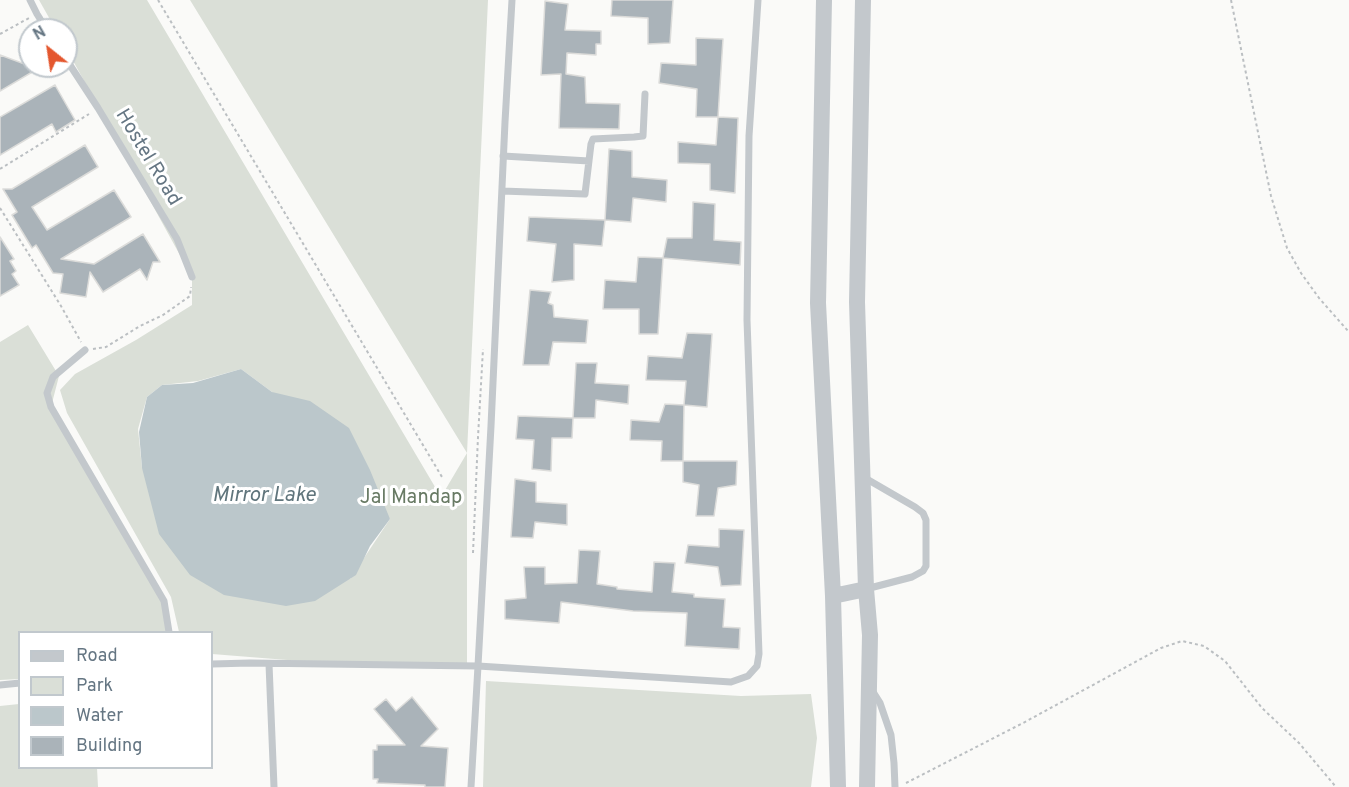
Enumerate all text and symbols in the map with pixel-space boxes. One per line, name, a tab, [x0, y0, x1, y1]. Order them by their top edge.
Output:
north arrow	[18, 18, 78, 78]
text: N	[30, 23, 50, 46]
street label: Hostel Road	[109, 105, 185, 211]
water label: Mirror Lake	[212, 484, 316, 510]
park label: Jal Mandap	[360, 487, 462, 511]
legend	[18, 631, 213, 769]
text: Road	[76, 645, 118, 668]
text: Park	[76, 675, 113, 698]
text: Water	[76, 705, 123, 728]
text: Building	[76, 735, 142, 758]

